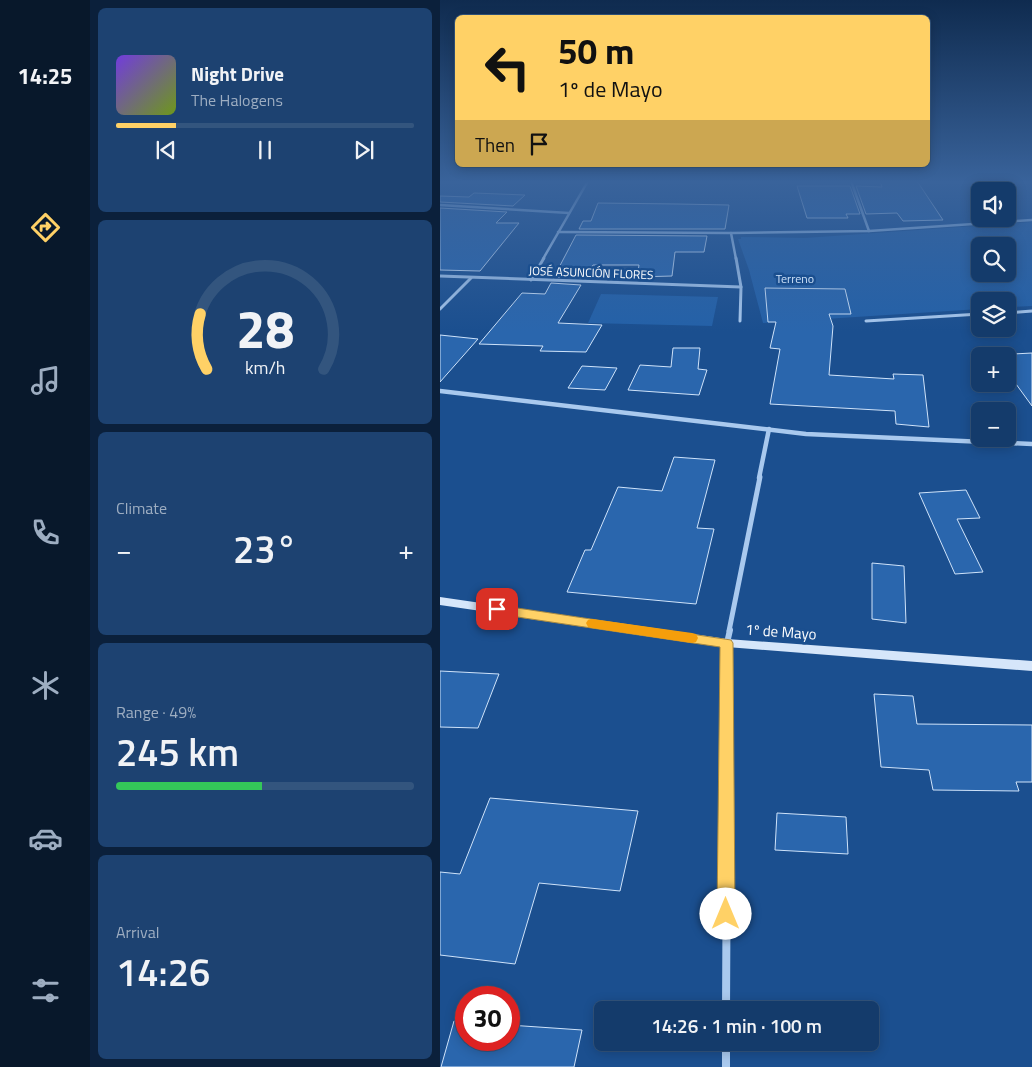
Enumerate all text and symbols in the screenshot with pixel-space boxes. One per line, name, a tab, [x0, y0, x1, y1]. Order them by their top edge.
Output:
text: 50 m	[558, 24, 634, 78]
icon: left	[475, 35, 540, 100]
text: 14:25	[18, 59, 72, 93]
text: Night Drive	[191, 59, 284, 88]
text: 1º de Mayo	[558, 72, 663, 106]
text: The Halogens	[191, 88, 283, 112]
text: Then	[475, 130, 515, 159]
icon: arrive	[525, 130, 553, 158]
icon: previous	[152, 136, 180, 164]
icon: pause	[251, 136, 279, 164]
icon: next	[350, 136, 378, 164]
map controls	[971, 182, 1016, 447]
button: sound	[971, 182, 1016, 227]
icon: directions	[28, 210, 63, 245]
button: search	[971, 237, 1016, 282]
street label: JOSÉ ASUNCIÓN FLORES	[528, 261, 654, 284]
park label: Terreno	[776, 269, 814, 288]
text: 28	[236, 289, 294, 368]
button: layers	[971, 292, 1016, 337]
button: +	[971, 347, 1016, 392]
text: km/h	[245, 354, 285, 381]
icon: music	[28, 363, 63, 398]
button: −	[971, 402, 1016, 447]
text: Climate	[116, 496, 167, 520]
icon: phone	[28, 515, 63, 550]
text: 23°	[233, 520, 297, 578]
text: −	[116, 528, 132, 571]
text: +	[398, 528, 414, 571]
pin	[476, 588, 518, 630]
icon: arrive	[483, 595, 511, 623]
street label: 1º de Mayo	[745, 618, 817, 645]
icon: climate	[28, 668, 63, 703]
text: Range · 49%	[116, 700, 196, 724]
text: 245 km	[116, 723, 239, 781]
icon: car	[28, 821, 63, 856]
position arrow	[699, 887, 751, 939]
text: Arrival	[116, 920, 159, 944]
text: 14:26	[116, 943, 210, 1001]
icon: filters	[28, 973, 63, 1008]
speed limit sign: 30	[455, 986, 520, 1051]
text: 14:26 · 1 min · 100 m	[651, 1011, 822, 1040]

